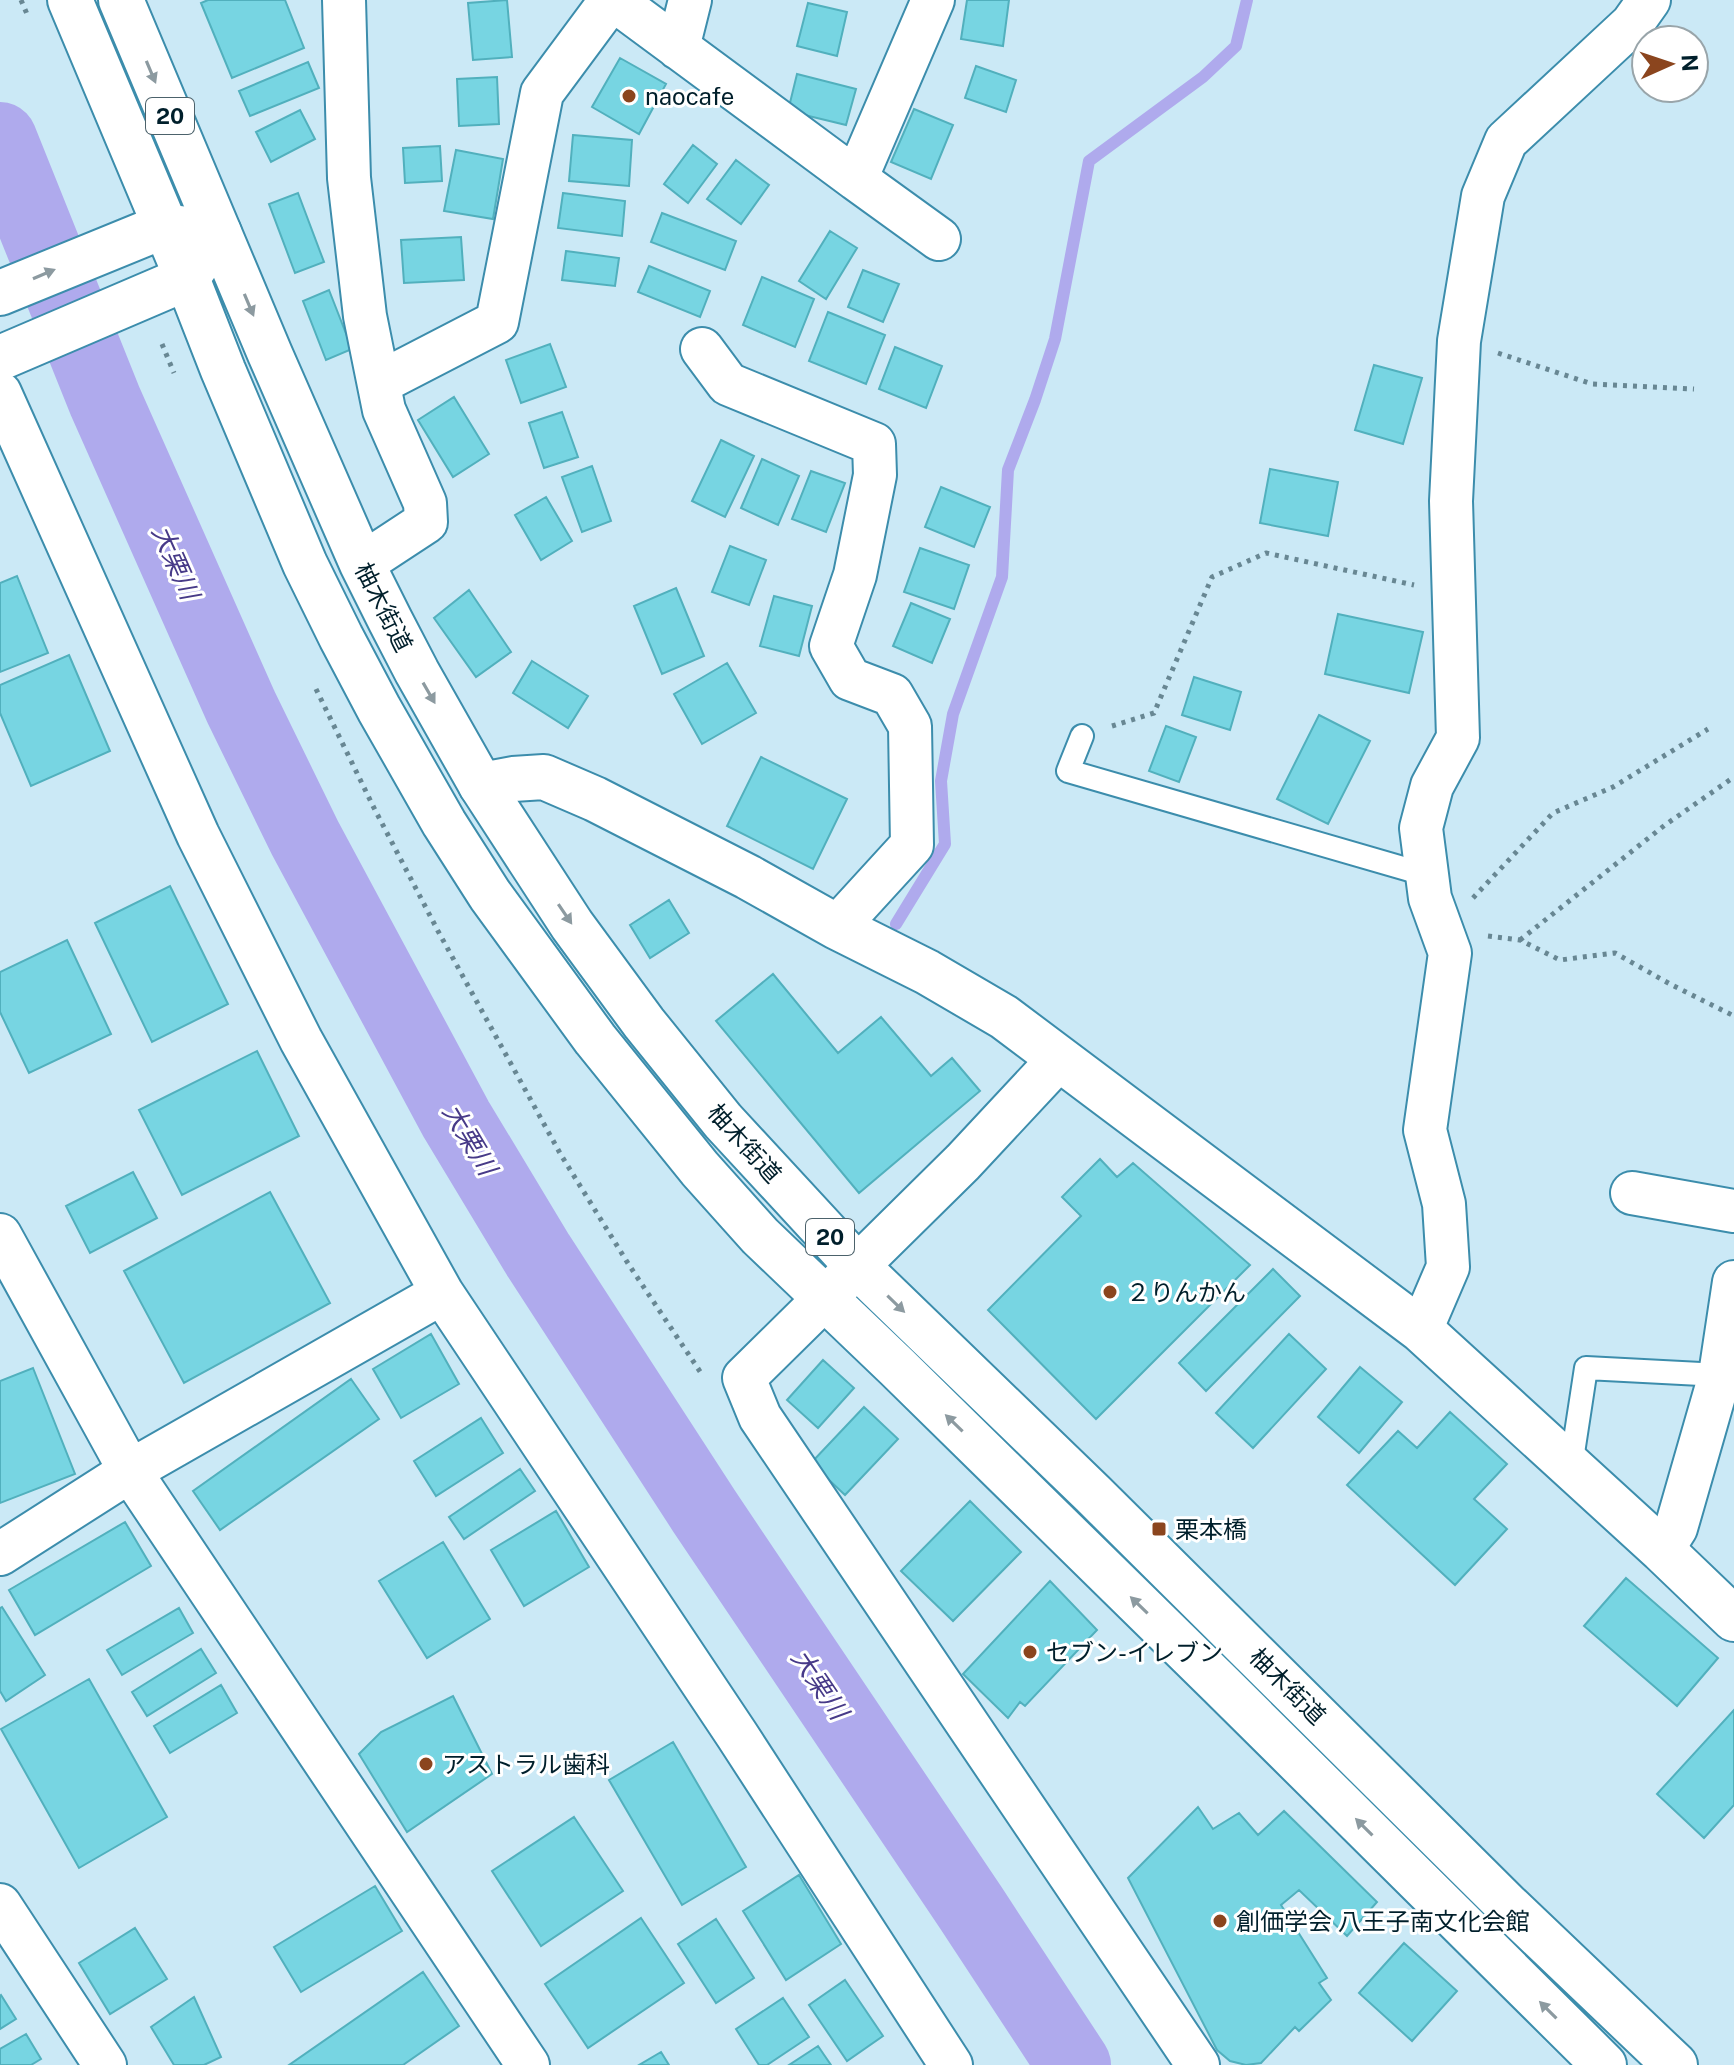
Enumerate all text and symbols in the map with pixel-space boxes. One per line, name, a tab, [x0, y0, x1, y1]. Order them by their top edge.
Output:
north arrow	[1630, 24, 1710, 104]
text: N	[1677, 54, 1703, 72]
one-way arrow	[145, 60, 158, 84]
place label: naocafe	[645, 82, 734, 110]
marker: naocafe	[620, 87, 638, 105]
road number: 20	[146, 98, 194, 134]
one-way arrow	[32, 267, 56, 280]
one-way arrow	[242, 293, 255, 317]
water label: 大栗川	[146, 520, 207, 607]
street label: 柚木街道	[350, 558, 418, 656]
one-way arrow	[422, 682, 436, 704]
one-way arrow	[557, 904, 572, 925]
water label: 大栗川	[437, 1098, 505, 1183]
street label: 柚木街道	[702, 1098, 788, 1188]
road number: 20	[806, 1219, 854, 1255]
place label: ２りんかん	[1126, 1278, 1246, 1306]
marker: ２りんかん	[1101, 1283, 1119, 1301]
one-way arrow	[886, 1294, 905, 1312]
one-way arrow	[945, 1414, 963, 1433]
place label: 栗本橋	[1175, 1515, 1247, 1543]
marker: 栗本橋	[1150, 1520, 1168, 1538]
one-way arrow	[1130, 1596, 1149, 1615]
place label: セブン-イレブン	[1046, 1638, 1223, 1666]
street label: 柚木街道	[1244, 1642, 1332, 1730]
water label: 大栗川	[785, 1643, 856, 1727]
marker: セブン-イレブン	[1021, 1643, 1039, 1661]
place label: アストラル歯科	[442, 1750, 610, 1778]
marker: アストラル歯科	[417, 1755, 435, 1773]
one-way arrow	[1355, 1818, 1374, 1837]
place label: 創価学会 八王子南文化会館	[1236, 1907, 1530, 1935]
marker: 創価学会 八王子南文化会館	[1211, 1912, 1229, 1930]
one-way arrow	[1539, 2001, 1558, 2020]

